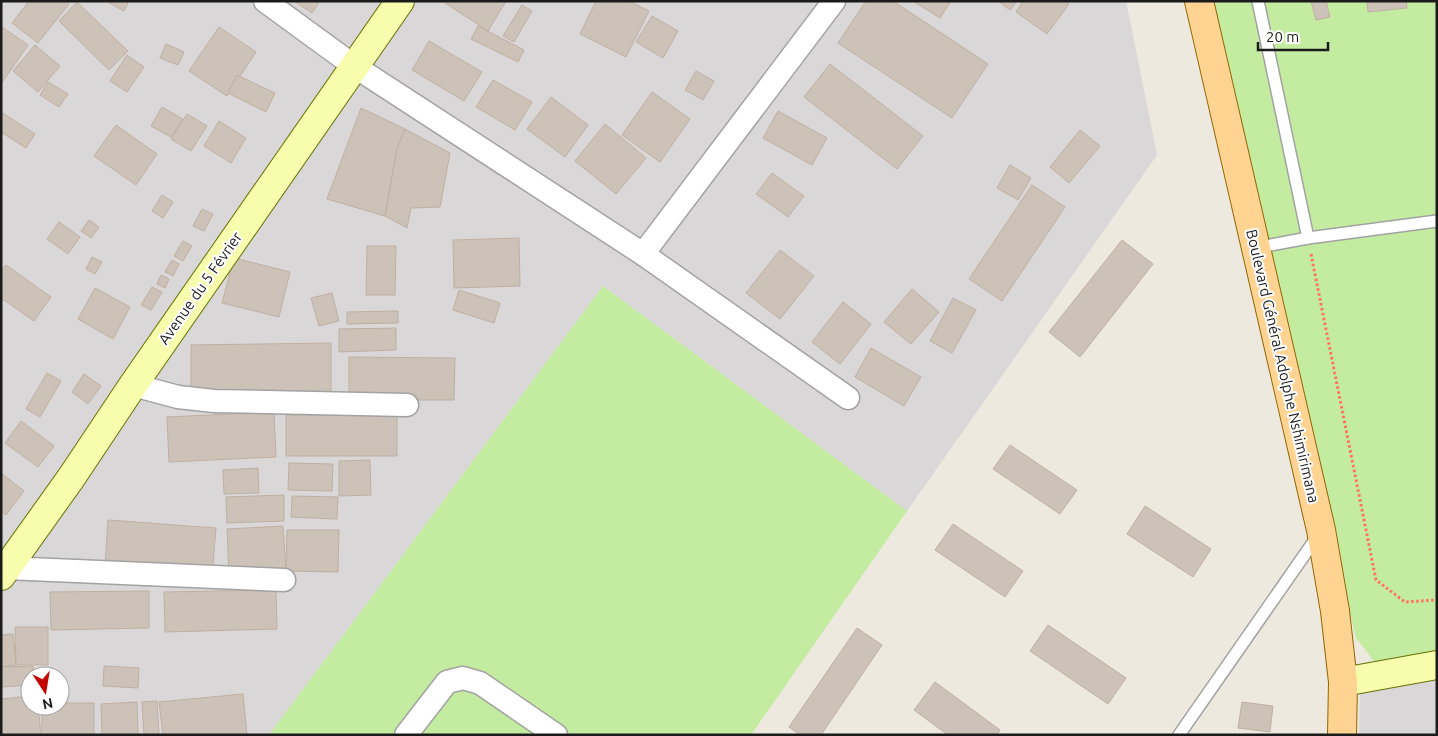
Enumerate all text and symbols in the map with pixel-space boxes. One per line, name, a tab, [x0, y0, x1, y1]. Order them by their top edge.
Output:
scale bar	[1258, 20, 1328, 52]
text: 20 m	[1266, 28, 1299, 45]
street label: Avenue du 5 Février	[155, 228, 245, 348]
street label: Boulevard Général Adolphe Nshimirimana	[1243, 228, 1323, 504]
north arrow	[20, 666, 70, 716]
text: N	[41, 695, 54, 713]

